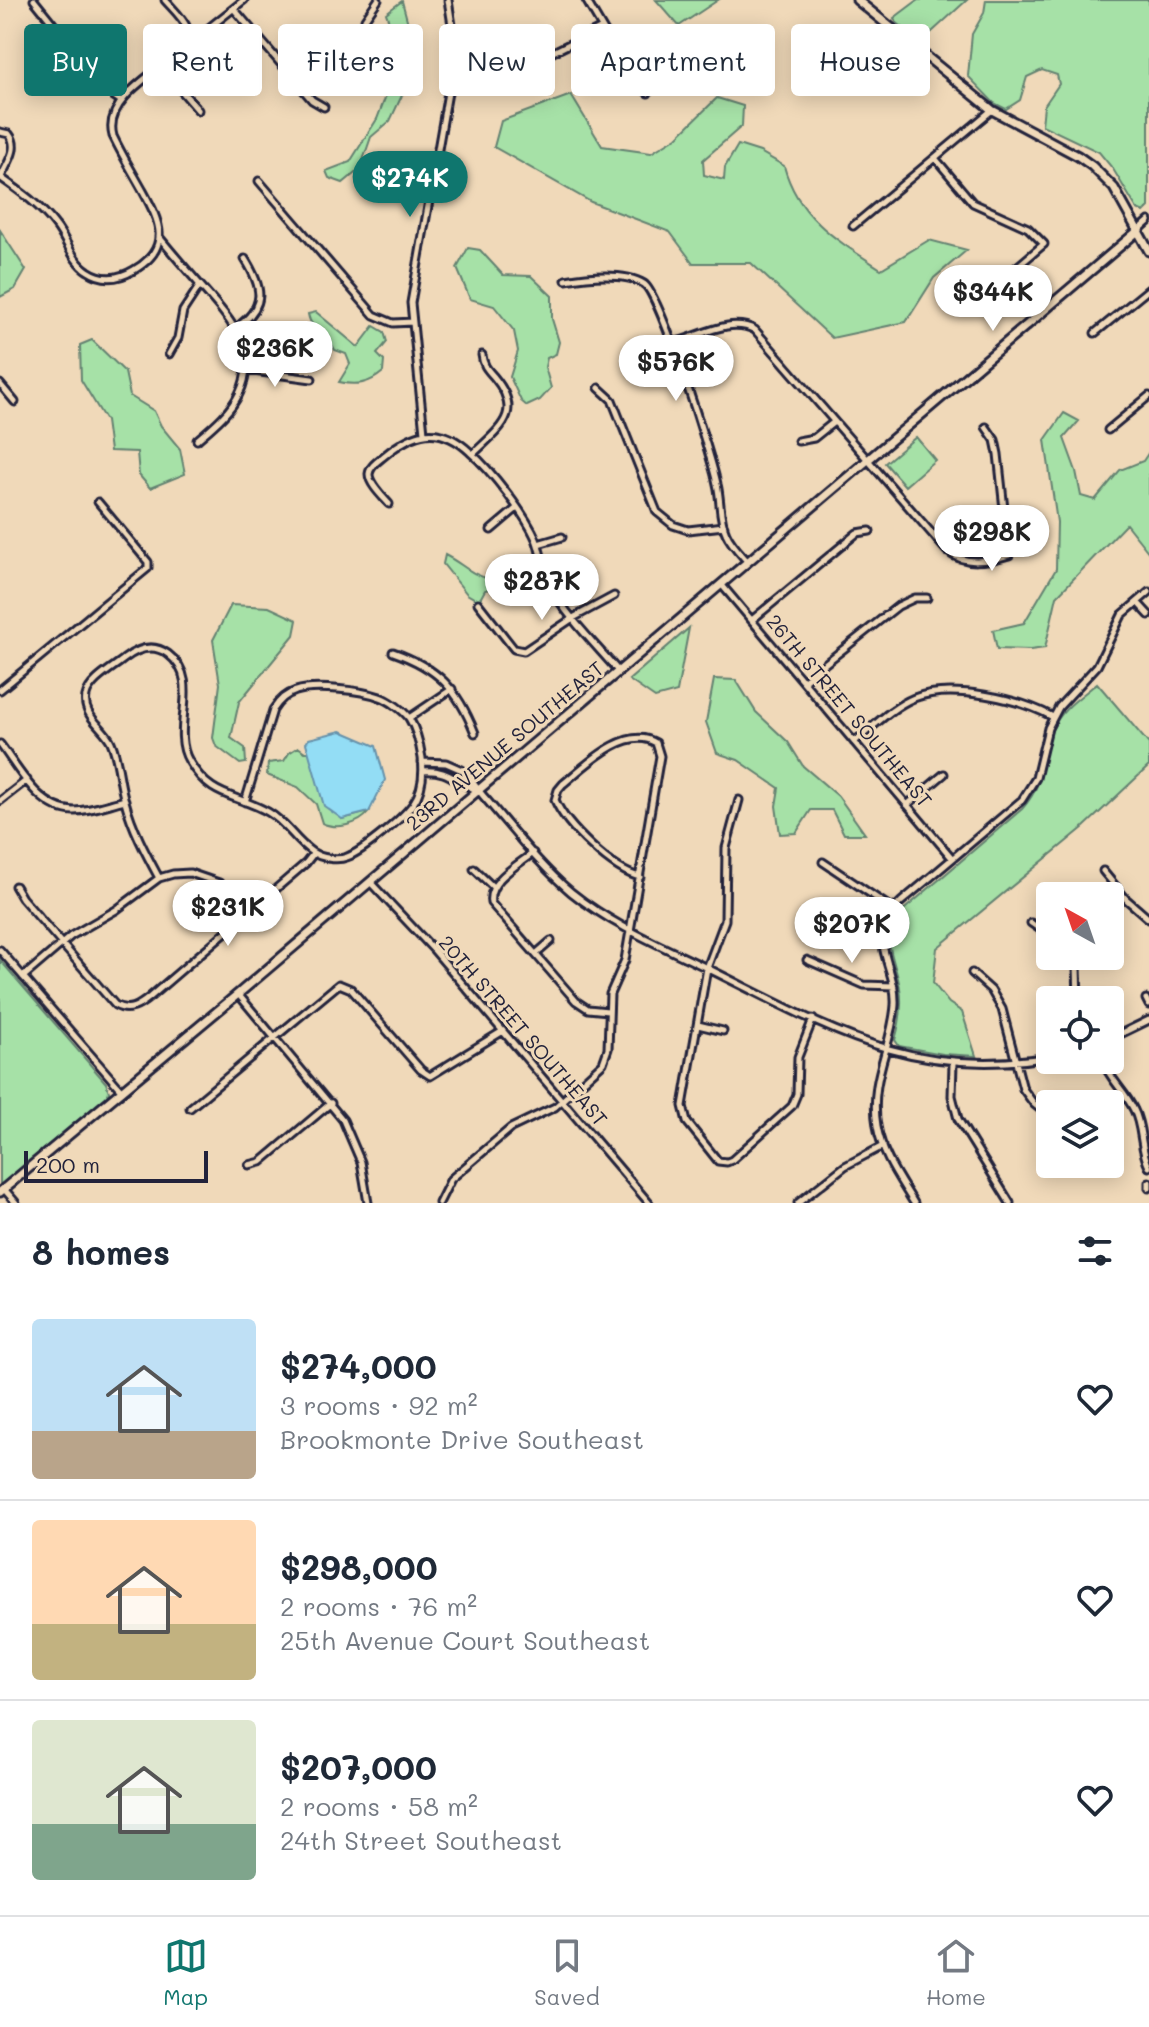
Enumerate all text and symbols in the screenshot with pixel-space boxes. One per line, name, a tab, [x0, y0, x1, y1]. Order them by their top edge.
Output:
chip: Buy	[24, 24, 127, 96]
chip: Rent	[143, 24, 262, 96]
chip: Filters	[278, 24, 423, 96]
chip: New	[439, 24, 555, 96]
chip: Apartment	[571, 24, 775, 96]
chip: House	[791, 24, 930, 96]
pin: $274K	[354, 151, 466, 219]
text: $274K	[371, 160, 449, 194]
pin: $344K	[937, 265, 1049, 333]
text: $344K	[952, 274, 1034, 308]
pin: $236K	[219, 321, 331, 389]
text: $236K	[235, 330, 315, 364]
pin: $576K	[620, 335, 732, 403]
text: $576K	[637, 344, 715, 378]
pin: $298K	[936, 505, 1048, 573]
text: $298K	[952, 514, 1032, 548]
pin: $287K	[486, 554, 598, 622]
text: $287K	[503, 563, 581, 597]
street label: 26TH STREET SOUTHEAST	[761, 608, 938, 812]
street label: 23RD AVENUE SOUTHEAST	[400, 655, 609, 836]
pin: $231K	[172, 880, 284, 948]
north arrow	[1036, 882, 1124, 970]
map controls	[1036, 882, 1124, 1178]
text: $231K	[191, 889, 265, 923]
pin: $207K	[796, 897, 908, 965]
text: $207K	[813, 906, 891, 940]
street label: 20TH STREET SOUTHEAST	[434, 930, 614, 1131]
button: locate	[1036, 986, 1124, 1074]
button: layers	[1036, 1090, 1124, 1178]
scale bar	[24, 1147, 208, 1183]
text: 200 m	[36, 1150, 100, 1179]
text: 8 homes	[32, 1229, 170, 1274]
icon: filters	[1073, 1229, 1117, 1273]
text: $274,000	[280, 1343, 437, 1388]
icon: home	[96, 1351, 192, 1447]
icon: heart	[1073, 1377, 1117, 1421]
text: 3 rooms · 92 m²	[280, 1388, 478, 1422]
text: Brookmonte Drive Southeast	[280, 1422, 644, 1456]
text: $298,000	[280, 1544, 438, 1589]
icon: home	[96, 1552, 192, 1648]
icon: heart	[1073, 1578, 1117, 1622]
text: 2 rooms · 76 m²	[280, 1589, 477, 1623]
text: 25th Avenue Court Southeast	[280, 1623, 650, 1657]
text: $207,000	[280, 1744, 437, 1789]
icon: home	[96, 1752, 192, 1848]
icon: heart	[1073, 1778, 1117, 1822]
text: 2 rooms · 58 m²	[280, 1789, 478, 1823]
text: 24th Street Southeast	[280, 1823, 562, 1857]
tab: Map	[163, 1934, 208, 2011]
tab: Saved	[534, 1934, 600, 2011]
tab: Home	[926, 1934, 986, 2011]

